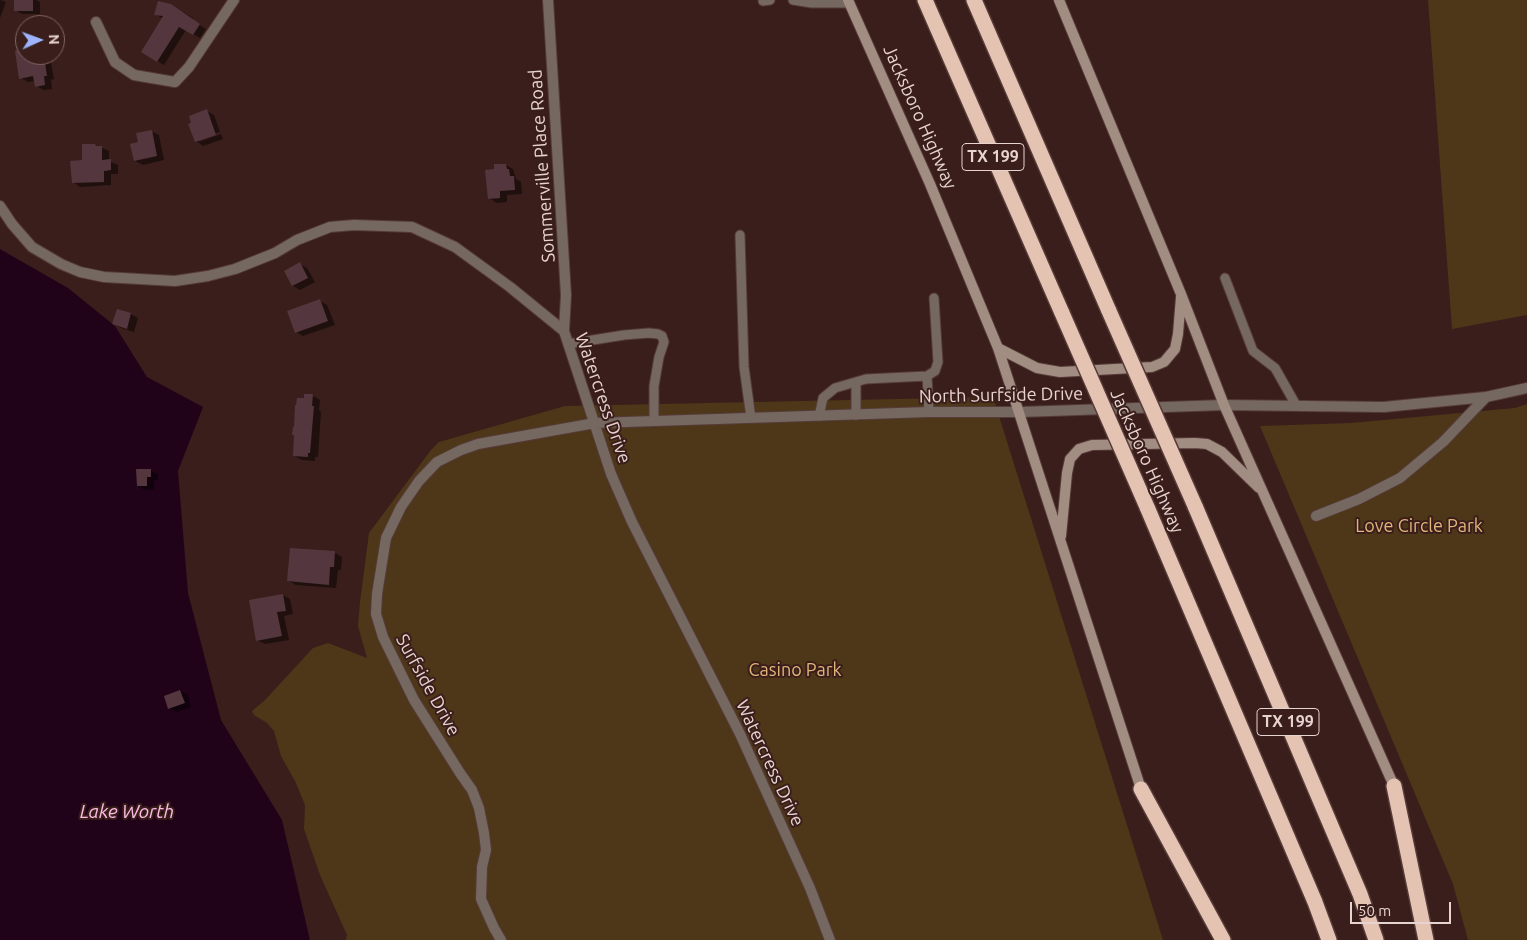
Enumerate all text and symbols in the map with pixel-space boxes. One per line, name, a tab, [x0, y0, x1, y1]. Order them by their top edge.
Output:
north arrow	[15, 15, 65, 65]
text: N	[46, 34, 62, 45]
street label: Jacksboro Highway	[879, 42, 961, 192]
street label: Sommerville Place Road	[524, 69, 560, 263]
road number: TX 199	[962, 144, 1024, 170]
street label: Watercress Drive	[571, 330, 635, 466]
street label: North Surfside Drive	[919, 383, 1083, 407]
street label: Jacksboro Highway	[1106, 386, 1188, 536]
park label: Love Circle Park	[1355, 515, 1483, 537]
street label: Surfside Drive	[391, 630, 465, 740]
park label: Casino Park	[748, 659, 842, 681]
street label: Watercress Drive	[731, 696, 809, 830]
road number: TX 199	[1257, 709, 1319, 736]
water label: Lake Worth	[80, 801, 174, 823]
scale bar	[1352, 892, 1453, 924]
text: 50 m	[1358, 902, 1391, 919]

